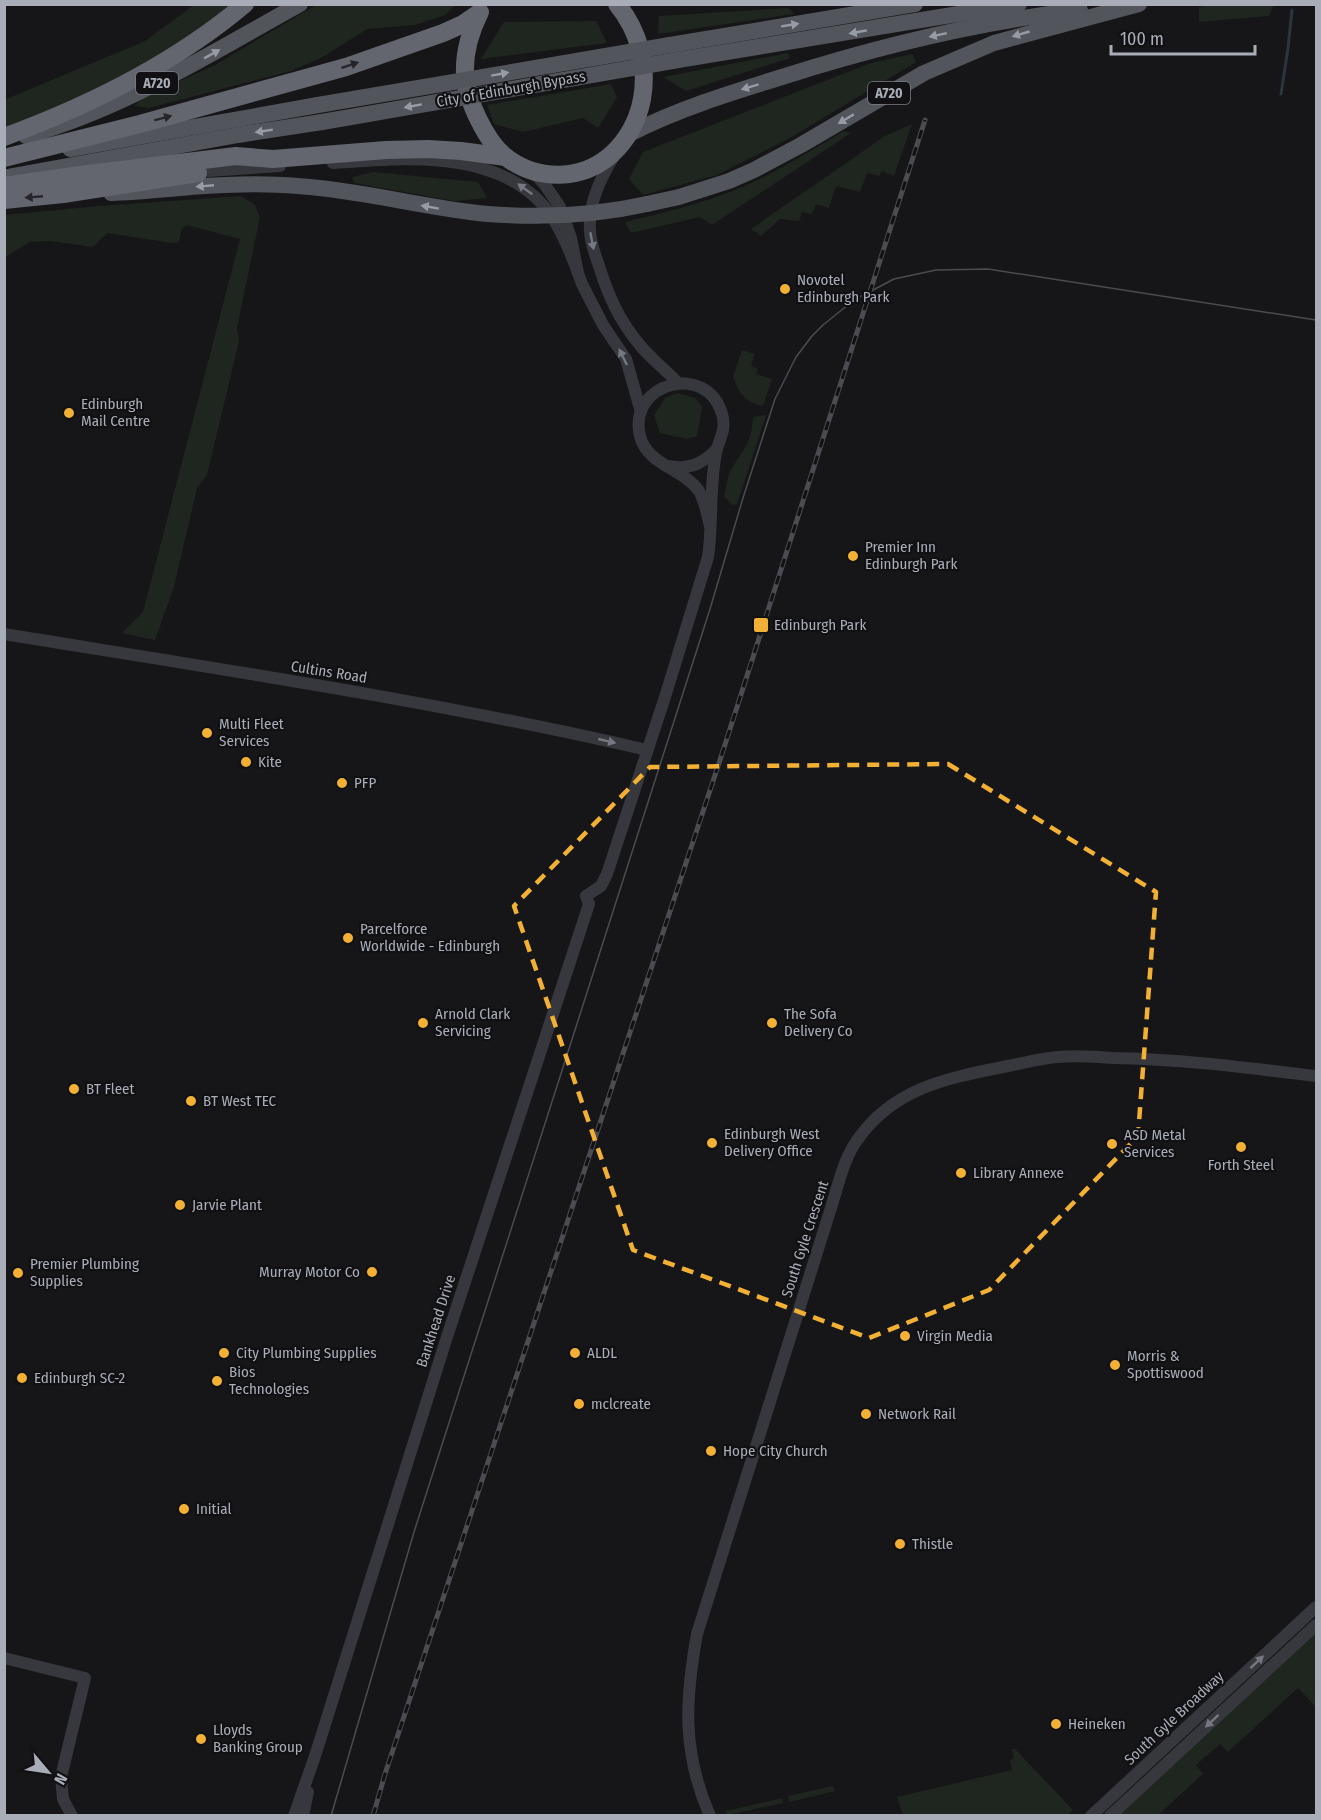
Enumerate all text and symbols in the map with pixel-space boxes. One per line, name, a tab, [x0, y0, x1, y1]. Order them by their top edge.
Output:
scale bar	[1111, 18, 1255, 56]
one-way arrow	[780, 21, 799, 30]
one-way arrow	[848, 27, 867, 36]
text: 100 m	[1120, 28, 1164, 50]
one-way arrow	[1012, 30, 1030, 39]
one-way arrow	[929, 31, 947, 41]
one-way arrow	[204, 48, 220, 59]
one-way arrow	[342, 59, 360, 69]
street label: City of Edinburgh Bypass	[435, 67, 587, 111]
one-way arrow	[491, 69, 510, 78]
road number: A720	[136, 72, 178, 94]
road number: A720	[868, 82, 910, 104]
one-way arrow	[741, 83, 759, 92]
one-way arrow	[404, 102, 423, 111]
one-way arrow	[154, 113, 172, 122]
one-way arrow	[838, 113, 854, 124]
one-way arrow	[254, 126, 273, 135]
one-way arrow	[196, 181, 215, 191]
one-way arrow	[518, 183, 534, 195]
one-way arrow	[24, 192, 43, 202]
one-way arrow	[420, 202, 439, 211]
one-way arrow	[588, 232, 597, 251]
place label: Novotel Edinburgh Park	[797, 271, 889, 306]
marker: Novotel Edinburgh Park	[778, 282, 792, 296]
one-way arrow	[619, 348, 628, 365]
place label: Edinburgh Mail Centre	[81, 395, 150, 430]
marker: Edinburgh Mail Centre	[62, 406, 76, 420]
place label: Premier Inn Edinburgh Park	[865, 538, 957, 573]
marker: Premier Inn Edinburgh Park	[846, 549, 860, 563]
marker: Edinburgh Park	[752, 616, 770, 634]
place label: Edinburgh Park	[774, 616, 866, 634]
street label: Cultins Road	[290, 657, 368, 687]
place label: Multi Fleet Services	[219, 715, 284, 750]
marker: Multi Fleet Services	[200, 726, 214, 740]
one-way arrow	[598, 737, 617, 746]
place label: Kite	[258, 753, 282, 771]
marker: Kite	[239, 755, 253, 769]
place label: PFP	[354, 774, 376, 792]
marker: PFP	[335, 776, 349, 790]
place label: Parcelforce Worldwide - Edinburgh	[360, 920, 500, 955]
marker: Parcelforce Worldwide - Edinburgh	[341, 931, 355, 945]
place label: Arnold Clark Servicing	[435, 1005, 510, 1040]
place label: The Sofa Delivery Co	[784, 1005, 853, 1040]
marker: Arnold Clark Servicing	[416, 1016, 430, 1030]
marker: The Sofa Delivery Co	[765, 1016, 779, 1030]
place label: BT Fleet	[86, 1080, 135, 1098]
marker: BT Fleet	[67, 1082, 81, 1096]
place label: BT West TEC	[203, 1092, 277, 1110]
marker: BT West TEC	[184, 1094, 198, 1108]
place label: Edinburgh West Delivery Office	[724, 1125, 820, 1160]
place label: ASD Metal Services	[1124, 1126, 1186, 1161]
marker: Edinburgh West Delivery Office	[705, 1136, 719, 1150]
marker: ASD Metal Services	[1105, 1137, 1119, 1151]
marker: Forth Steel	[1234, 1140, 1248, 1154]
place label: Forth Steel	[1208, 1156, 1274, 1174]
place label: Library Annexe	[973, 1164, 1064, 1182]
marker: Library Annexe	[954, 1166, 968, 1180]
street label: South Gyle Crescent	[778, 1178, 832, 1300]
place label: Jarvie Plant	[192, 1196, 262, 1214]
marker: Jarvie Plant	[173, 1198, 187, 1212]
place label: Premier Plumbing Supplies	[30, 1255, 139, 1290]
place label: Murray Motor Co	[259, 1263, 360, 1281]
marker: Murray Motor Co	[365, 1265, 379, 1279]
marker: Premier Plumbing Supplies	[11, 1266, 25, 1280]
street label: Bankhead Drive	[413, 1272, 459, 1370]
place label: Virgin Media	[917, 1327, 993, 1345]
marker: Virgin Media	[898, 1329, 912, 1343]
place label: City Plumbing Supplies	[236, 1344, 377, 1362]
place label: ALDL	[587, 1344, 617, 1362]
marker: City Plumbing Supplies	[217, 1346, 231, 1360]
marker: ALDL	[568, 1346, 582, 1360]
place label: Morris & Spottiswood	[1127, 1347, 1204, 1382]
marker: Morris & Spottiswood	[1108, 1358, 1122, 1372]
place label: Bios Technologies	[229, 1363, 309, 1398]
place label: Edinburgh SC-2	[34, 1369, 126, 1387]
marker: Edinburgh SC-2	[15, 1371, 29, 1385]
marker: Bios Technologies	[210, 1374, 224, 1388]
place label: mclcreate	[591, 1395, 651, 1413]
marker: mclcreate	[572, 1397, 586, 1411]
place label: Network Rail	[878, 1405, 956, 1423]
marker: Network Rail	[859, 1407, 873, 1421]
place label: Hope City Church	[723, 1442, 828, 1460]
marker: Hope City Church	[704, 1444, 718, 1458]
place label: Initial	[196, 1500, 232, 1518]
marker: Initial	[177, 1502, 191, 1516]
place label: Thistle	[912, 1535, 953, 1553]
marker: Thistle	[893, 1537, 907, 1551]
one-way arrow	[1250, 1655, 1265, 1669]
street label: South Gyle Broadway	[1121, 1667, 1228, 1769]
one-way arrow	[1205, 1714, 1219, 1728]
place label: Heineken	[1068, 1715, 1126, 1733]
marker: Heineken	[1049, 1717, 1063, 1731]
place label: Lloyds Banking Group	[213, 1721, 303, 1756]
marker: Lloyds Banking Group	[194, 1732, 208, 1746]
north arrow	[18, 1742, 78, 1802]
text: N	[50, 1770, 71, 1788]

